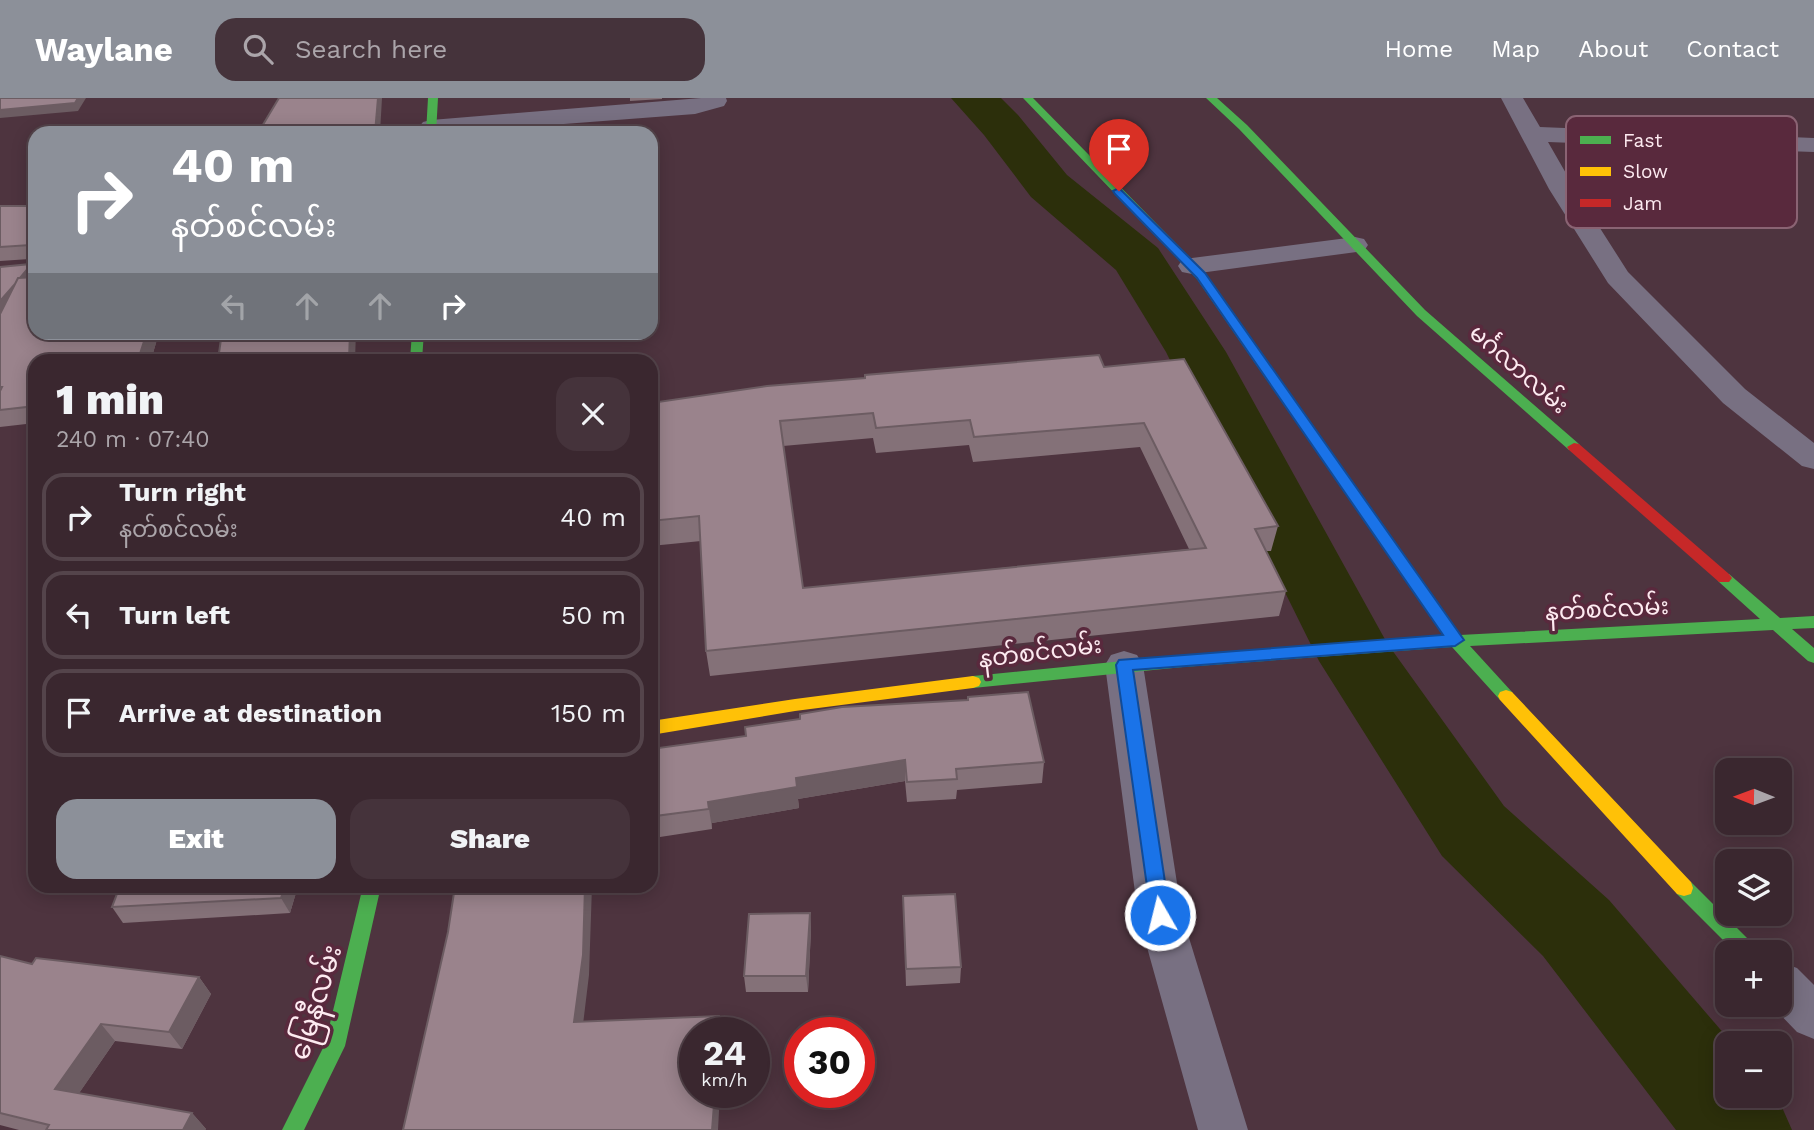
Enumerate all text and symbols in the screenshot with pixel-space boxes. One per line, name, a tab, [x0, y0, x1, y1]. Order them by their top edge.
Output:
search box	[215, 18, 705, 81]
text: Waylane	[35, 30, 173, 69]
icon: search	[239, 30, 277, 68]
text: Search here	[295, 34, 447, 64]
text: Home	[1385, 35, 1453, 63]
text: Map	[1491, 35, 1540, 63]
text: About	[1578, 35, 1648, 63]
text: Contact	[1686, 35, 1779, 63]
legend	[1566, 116, 1797, 228]
pin	[1089, 119, 1149, 191]
text: Fast	[1623, 129, 1662, 152]
icon: arrive	[1100, 130, 1138, 168]
text: 40 m	[171, 136, 294, 194]
icon: right	[56, 154, 147, 245]
text: Slow	[1623, 160, 1668, 183]
text: Jam	[1623, 192, 1662, 215]
text: နတ်စင်လမ်း	[171, 207, 336, 245]
icon: left	[215, 287, 253, 325]
icon: ahead	[288, 287, 326, 325]
icon: ahead	[361, 287, 399, 325]
icon: right	[434, 287, 472, 325]
street label: မင်္ဂလာလမ်း	[1464, 317, 1575, 420]
text: 1 min	[56, 375, 164, 424]
button: close	[556, 377, 630, 451]
text: 240 m · 07:40	[56, 426, 210, 453]
text: Turn right	[119, 477, 246, 507]
icon: right	[60, 498, 98, 536]
text: 40 m	[560, 502, 626, 532]
text: နတ်စင်လမ်း	[119, 516, 238, 543]
street label: နတ်စင်လမ်း	[1544, 590, 1670, 631]
icon: left	[60, 596, 98, 634]
text: Turn left	[119, 600, 230, 630]
text: 50 m	[561, 600, 626, 630]
street label: နတ်စင်လမ်း	[977, 629, 1104, 678]
icon: arrive	[60, 694, 98, 732]
text: Arrive at destination	[119, 698, 382, 728]
text: 150 m	[551, 698, 626, 728]
north arrow	[1715, 758, 1792, 835]
map controls	[1715, 758, 1792, 1108]
button: Exit	[56, 799, 336, 879]
button: Share	[350, 799, 630, 879]
button: layers	[1715, 849, 1792, 926]
position arrow	[1123, 878, 1197, 952]
street label: မြေနီလမ်း	[280, 940, 354, 1066]
button: +	[1715, 940, 1792, 1017]
speed limit sign: 30	[784, 1017, 875, 1108]
button: −	[1715, 1031, 1792, 1108]
text: 24	[703, 1032, 746, 1074]
text: km/h	[701, 1069, 748, 1090]

